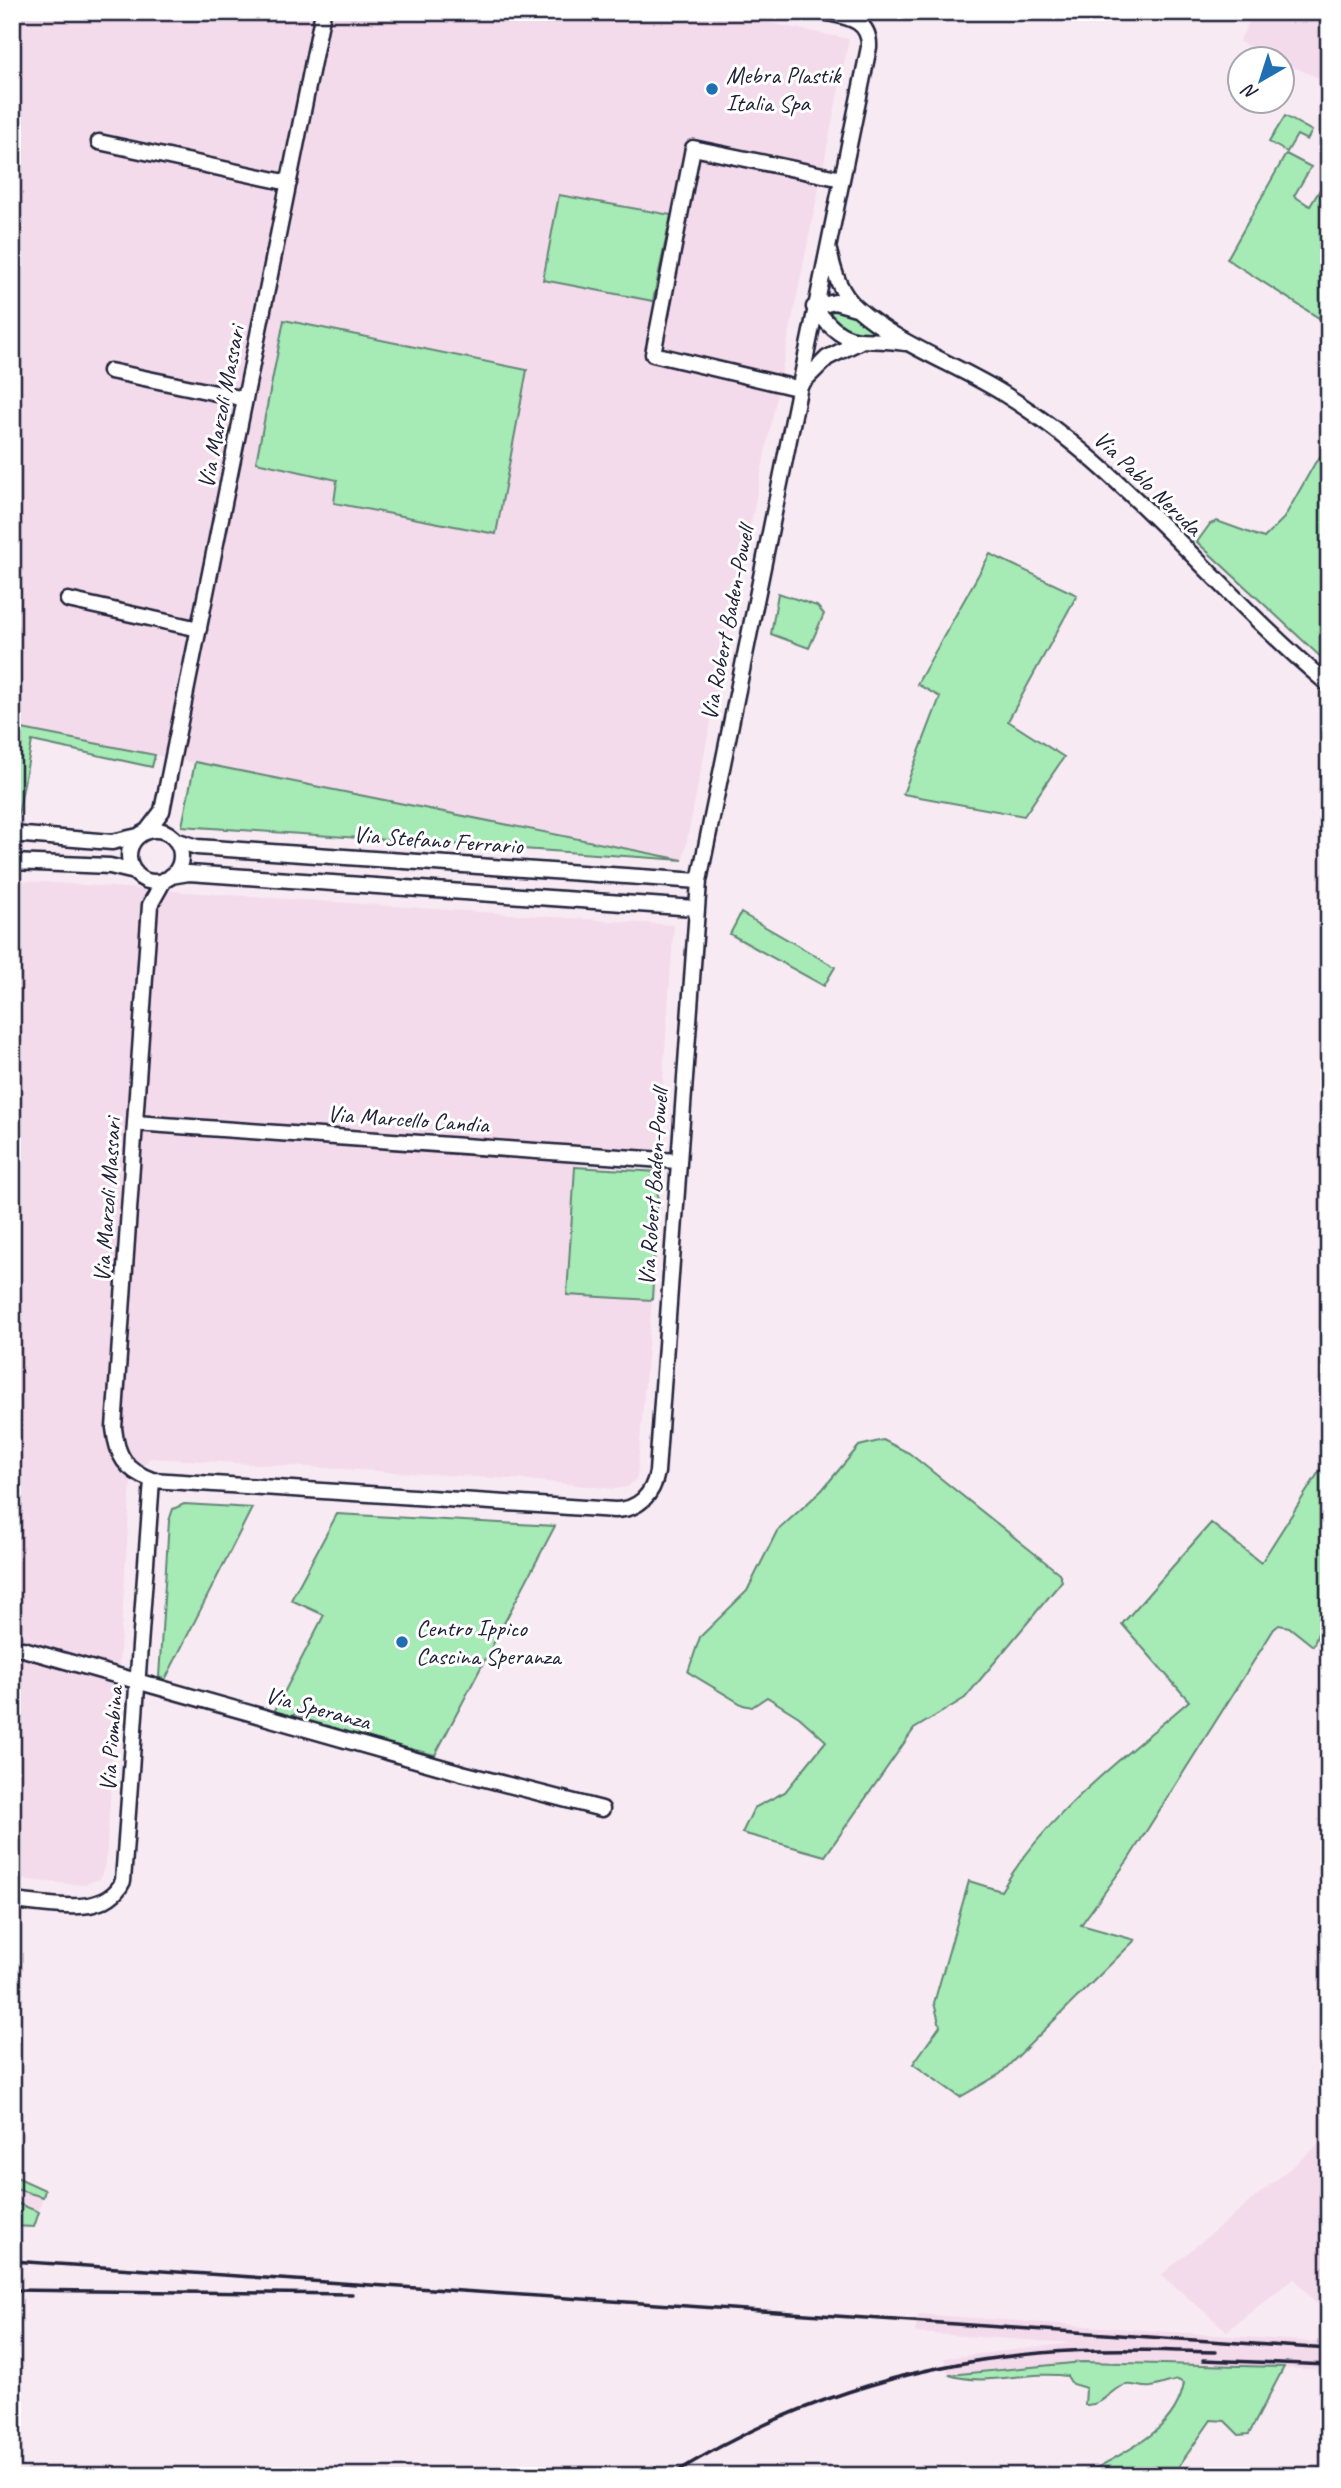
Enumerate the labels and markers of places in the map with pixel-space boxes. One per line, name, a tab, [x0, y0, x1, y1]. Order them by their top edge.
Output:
place label: Mebra Plastik Italia Spa	[726, 60, 842, 118]
marker: Mebra Plastik Italia Spa	[704, 81, 720, 97]
place label: Centro Ippico Cascina Speranza	[416, 1613, 563, 1671]
marker: Centro Ippico Cascina Speranza	[394, 1634, 410, 1650]

